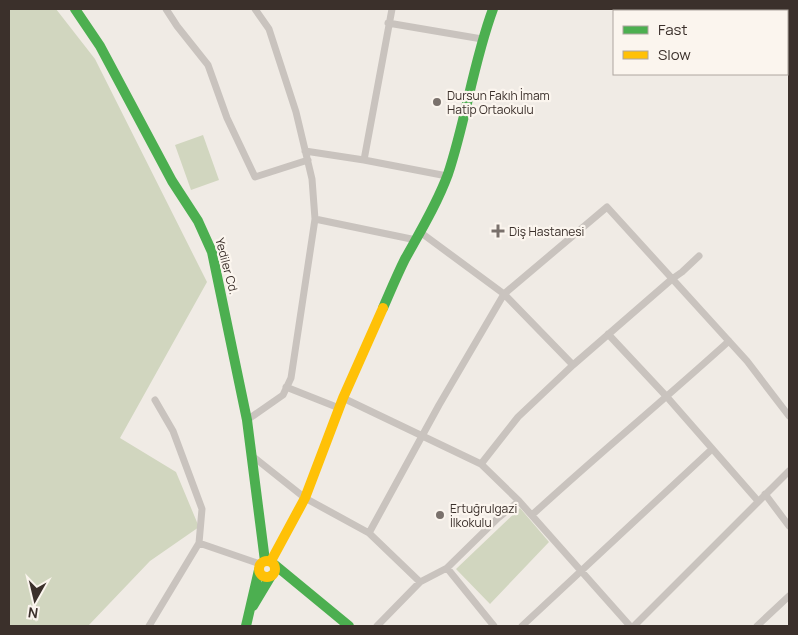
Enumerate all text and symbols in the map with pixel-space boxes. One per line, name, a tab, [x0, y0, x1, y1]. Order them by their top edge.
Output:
legend	[613, 10, 788, 75]
text: Fast	[658, 19, 687, 40]
text: Slow	[658, 44, 691, 65]
place label: Dursun Fakıh İmam Hatip Ortaokulu	[447, 87, 550, 118]
marker: Dursun Fakıh İmam Hatip Ortaokulu	[431, 96, 443, 108]
place label: Diş Hastanesi	[509, 223, 584, 240]
marker: Diş Hastanesi	[491, 224, 505, 238]
street label: Yediler Cd.	[211, 236, 243, 296]
place label: Ertuğrulgazi İlkokulu	[450, 500, 517, 531]
marker: Ertuğrulgazi İlkokulu	[434, 509, 446, 521]
north arrow	[10, 575, 60, 625]
text: N	[27, 603, 39, 623]

